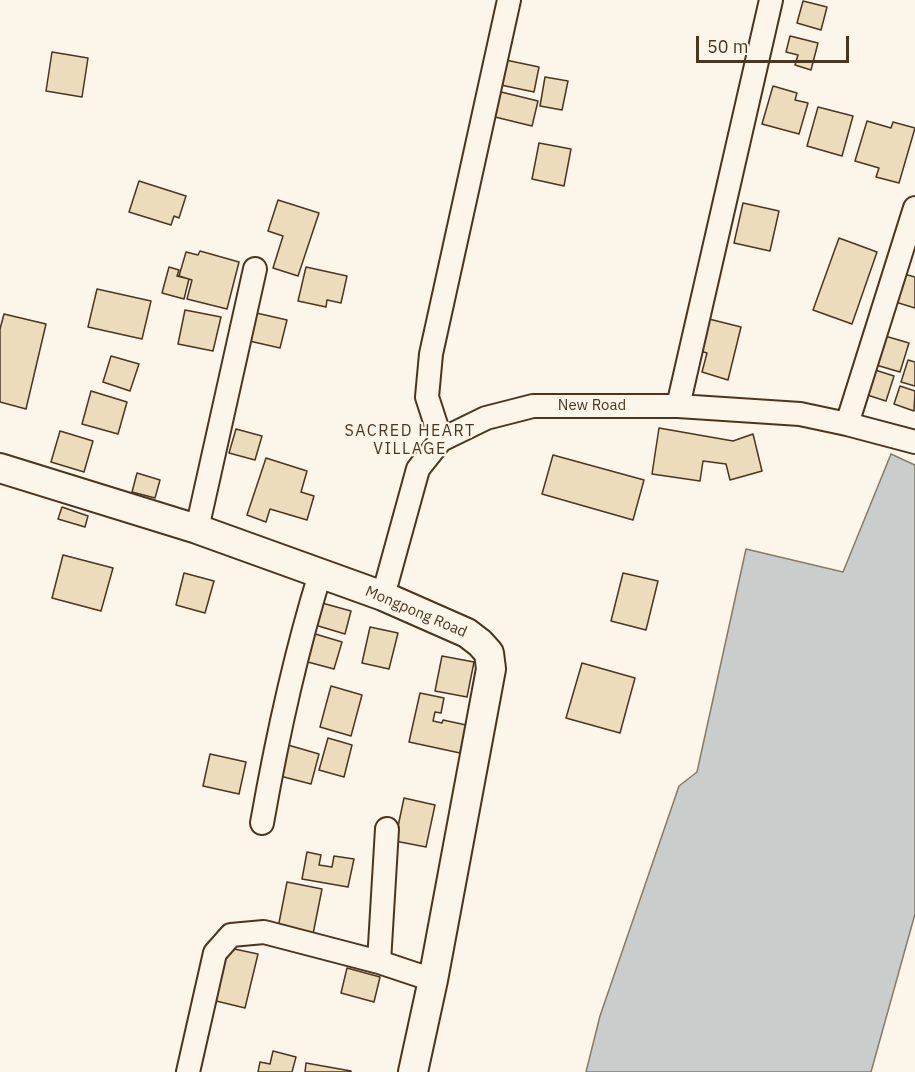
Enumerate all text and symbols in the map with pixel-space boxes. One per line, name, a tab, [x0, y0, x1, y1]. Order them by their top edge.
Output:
scale bar	[699, 24, 852, 62]
text: 50 m	[707, 35, 749, 58]
street label: New Road	[558, 397, 626, 415]
district label: SACRED HEART VILLAGE	[344, 421, 476, 459]
street label: Mongpong Road	[363, 583, 469, 641]

